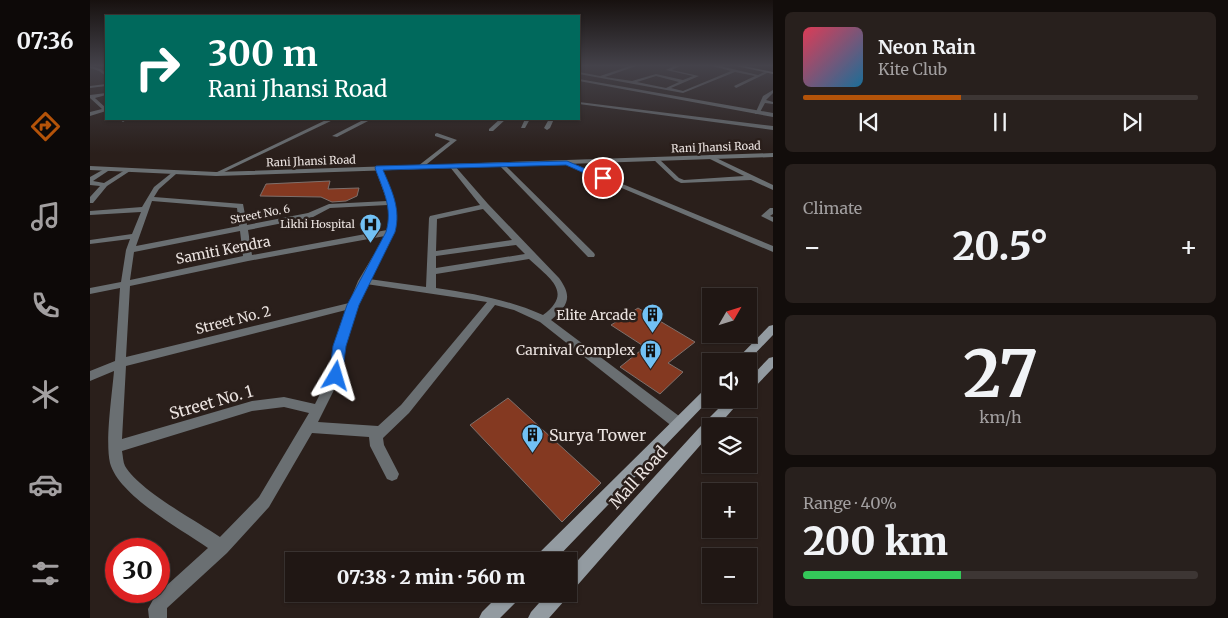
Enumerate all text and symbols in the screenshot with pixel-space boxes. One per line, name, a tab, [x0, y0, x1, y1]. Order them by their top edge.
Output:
text: 07:36	[16, 27, 74, 55]
text: 300 m	[208, 32, 318, 76]
icon: right	[125, 35, 190, 100]
text: Neon Rain	[878, 35, 976, 59]
text: Kite Club	[878, 59, 947, 79]
text: Rani Jhansi Road	[208, 75, 387, 103]
icon: previous	[855, 108, 883, 136]
icon: pause	[986, 108, 1014, 136]
icon: next	[1118, 108, 1146, 136]
icon: directions	[28, 109, 63, 144]
street label: Rani Jhansi Road	[671, 138, 761, 156]
street label: Rani Jhansi Road	[266, 152, 356, 170]
pin	[582, 157, 624, 199]
icon: arrive	[589, 164, 617, 192]
text: Climate	[803, 198, 862, 218]
icon: music	[28, 199, 63, 234]
street label: Street No. 6	[229, 201, 291, 227]
hospital icon: Likhi Hospital	[359, 212, 383, 243]
place label: Likhi Hospital	[280, 217, 356, 231]
text: 20.5°	[952, 223, 1049, 270]
text: −	[803, 229, 822, 265]
text: +	[1179, 229, 1198, 265]
street label: Samiti Kendra	[174, 232, 272, 268]
icon: phone	[28, 288, 63, 323]
north arrow	[702, 288, 758, 342]
map controls	[702, 288, 757, 603]
street label: Street No. 2	[193, 302, 273, 338]
building icon: Elite Arcade	[640, 303, 664, 334]
place label: Elite Arcade	[556, 306, 636, 324]
text: 27	[963, 333, 1038, 415]
building icon: Carnival Complex	[639, 338, 663, 369]
place label: Carnival Complex	[516, 341, 636, 359]
position arrow	[309, 349, 361, 401]
button: sound	[702, 353, 757, 408]
icon: climate	[28, 377, 63, 412]
street label: Street No. 1	[167, 381, 255, 423]
text: km/h	[979, 407, 1022, 427]
button: layers	[702, 418, 757, 473]
building icon: Surya Tower	[521, 423, 545, 454]
place label: Surya Tower	[549, 425, 646, 445]
street label: Mall Road	[605, 441, 671, 512]
icon: car	[28, 467, 63, 502]
button: +	[702, 483, 757, 538]
text: Range · 40%	[803, 493, 897, 513]
text: 200 km	[803, 518, 948, 565]
speed limit sign: 30	[105, 538, 170, 603]
button: −	[702, 548, 757, 603]
icon: filters	[28, 556, 63, 591]
text: 07:38 · 2 min · 560 m	[337, 565, 525, 589]

